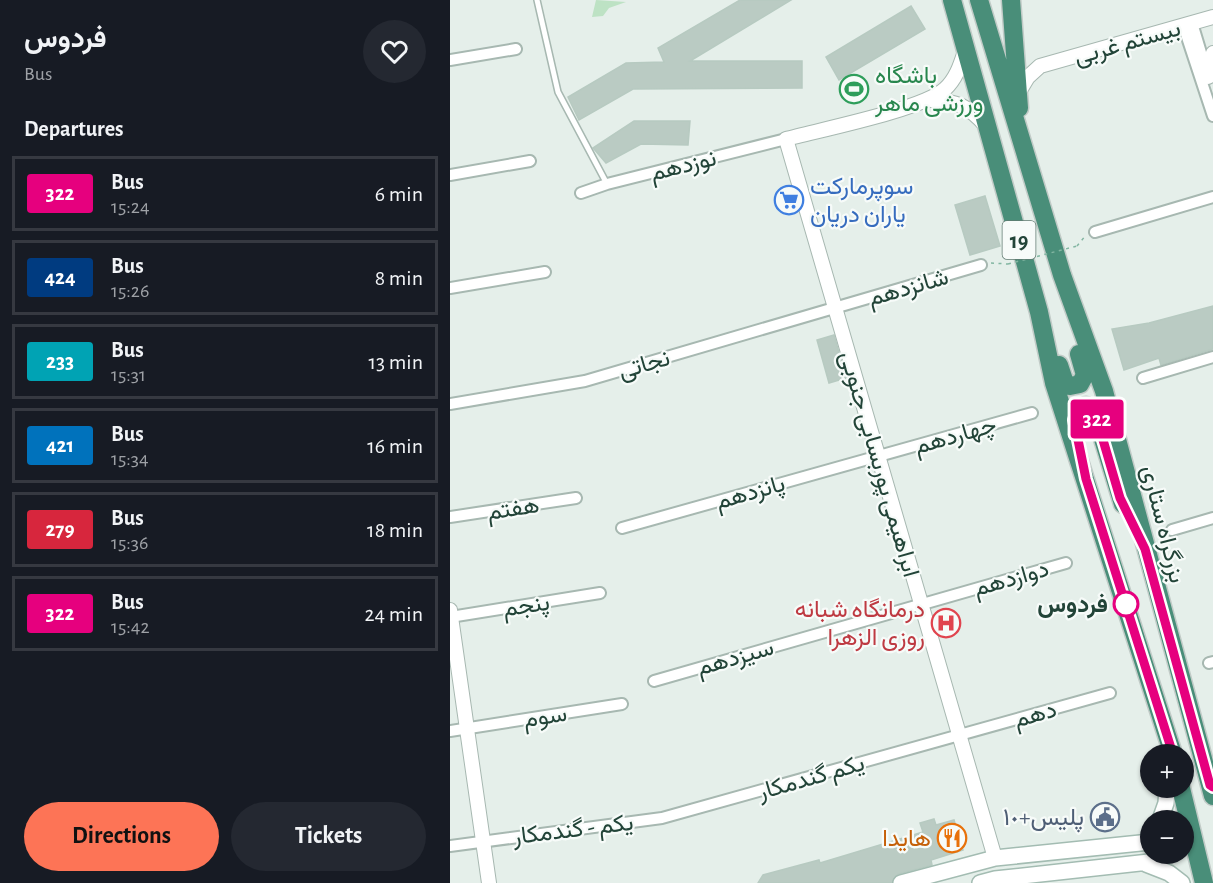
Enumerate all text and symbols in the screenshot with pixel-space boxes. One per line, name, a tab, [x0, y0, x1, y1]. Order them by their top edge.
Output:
street label: بیستم غربی	[1071, 16, 1184, 73]
button: heart	[363, 20, 426, 83]
text: فردوس	[24, 25, 107, 53]
place label: باشگاه ورزشی ماهر	[874, 63, 983, 118]
text: Bus	[24, 64, 52, 84]
sports icon: باشگاه ورزشی ماهر	[838, 73, 870, 105]
text: Departures	[24, 118, 124, 140]
street label: نوزدهم	[648, 146, 719, 189]
text: Bus	[111, 171, 144, 193]
place label: سوپرمارکت یاران دریان	[810, 175, 913, 229]
text: 322	[46, 183, 74, 204]
text: 6 min	[375, 183, 423, 205]
supermarket icon: سوپرمارکت یاران دریان	[773, 184, 805, 216]
text: 15:24	[111, 197, 150, 217]
road number: 19	[1002, 221, 1036, 259]
text: Bus	[111, 255, 144, 277]
street label: شانزدهم	[865, 265, 952, 314]
text: 424	[44, 267, 76, 288]
text: 8 min	[375, 267, 423, 289]
text: 15:26	[111, 281, 149, 301]
text: Bus	[111, 339, 144, 361]
street label: نجاتی	[616, 346, 673, 385]
street label: ابراهیمی پوربسابی جنوبی	[832, 348, 923, 581]
text: 233	[46, 351, 74, 372]
text: 13 min	[368, 351, 423, 373]
text: 15:31	[111, 365, 146, 385]
line badge: 322	[1062, 400, 1132, 438]
text: 322	[1083, 409, 1111, 430]
street label: چهاردهم	[912, 413, 1000, 462]
text: Bus	[111, 423, 144, 445]
text: 421	[46, 435, 74, 456]
text: 16 min	[367, 435, 423, 457]
text: 15:34	[111, 449, 149, 469]
street label: بزرگراه ستاری	[1135, 463, 1190, 586]
street label: پانزدهم	[713, 472, 789, 517]
street label: هفتم	[485, 493, 541, 528]
text: Bus	[111, 507, 144, 529]
text: 279	[45, 519, 75, 540]
text: 18 min	[367, 519, 423, 541]
text: 15:36	[111, 533, 148, 553]
street label: دوازدهم	[971, 557, 1053, 604]
street label: پنجم	[501, 590, 552, 624]
text: Bus	[111, 591, 144, 613]
marker: فردوس	[1113, 591, 1139, 617]
place label: فردوس	[1037, 593, 1108, 619]
place label: درمانگاه شبانه روزی الزهرا	[795, 597, 925, 652]
text: 322	[46, 603, 74, 624]
text: 24 min	[365, 603, 423, 625]
hospital icon: درمانگاه شبانه روزی الزهرا	[930, 607, 962, 639]
text: 15:42	[111, 617, 150, 637]
street label: سیزدهم	[694, 636, 777, 683]
street label: دهم	[1011, 697, 1060, 735]
street label: سوم	[522, 702, 569, 735]
map controls	[1140, 744, 1194, 864]
button: +	[1140, 744, 1194, 798]
street label: یکم گندمکار	[754, 750, 868, 808]
public building icon: پلیس+١٠	[1089, 801, 1121, 833]
button: Directions	[24, 802, 219, 871]
button: Tickets	[231, 802, 426, 871]
place label: پلیس+١٠	[1003, 806, 1084, 833]
street label: یکم - گندمکار	[510, 810, 635, 852]
button: −	[1140, 810, 1194, 864]
restaurant icon: هایدا	[936, 822, 968, 854]
place label: هایدا	[882, 827, 931, 852]

